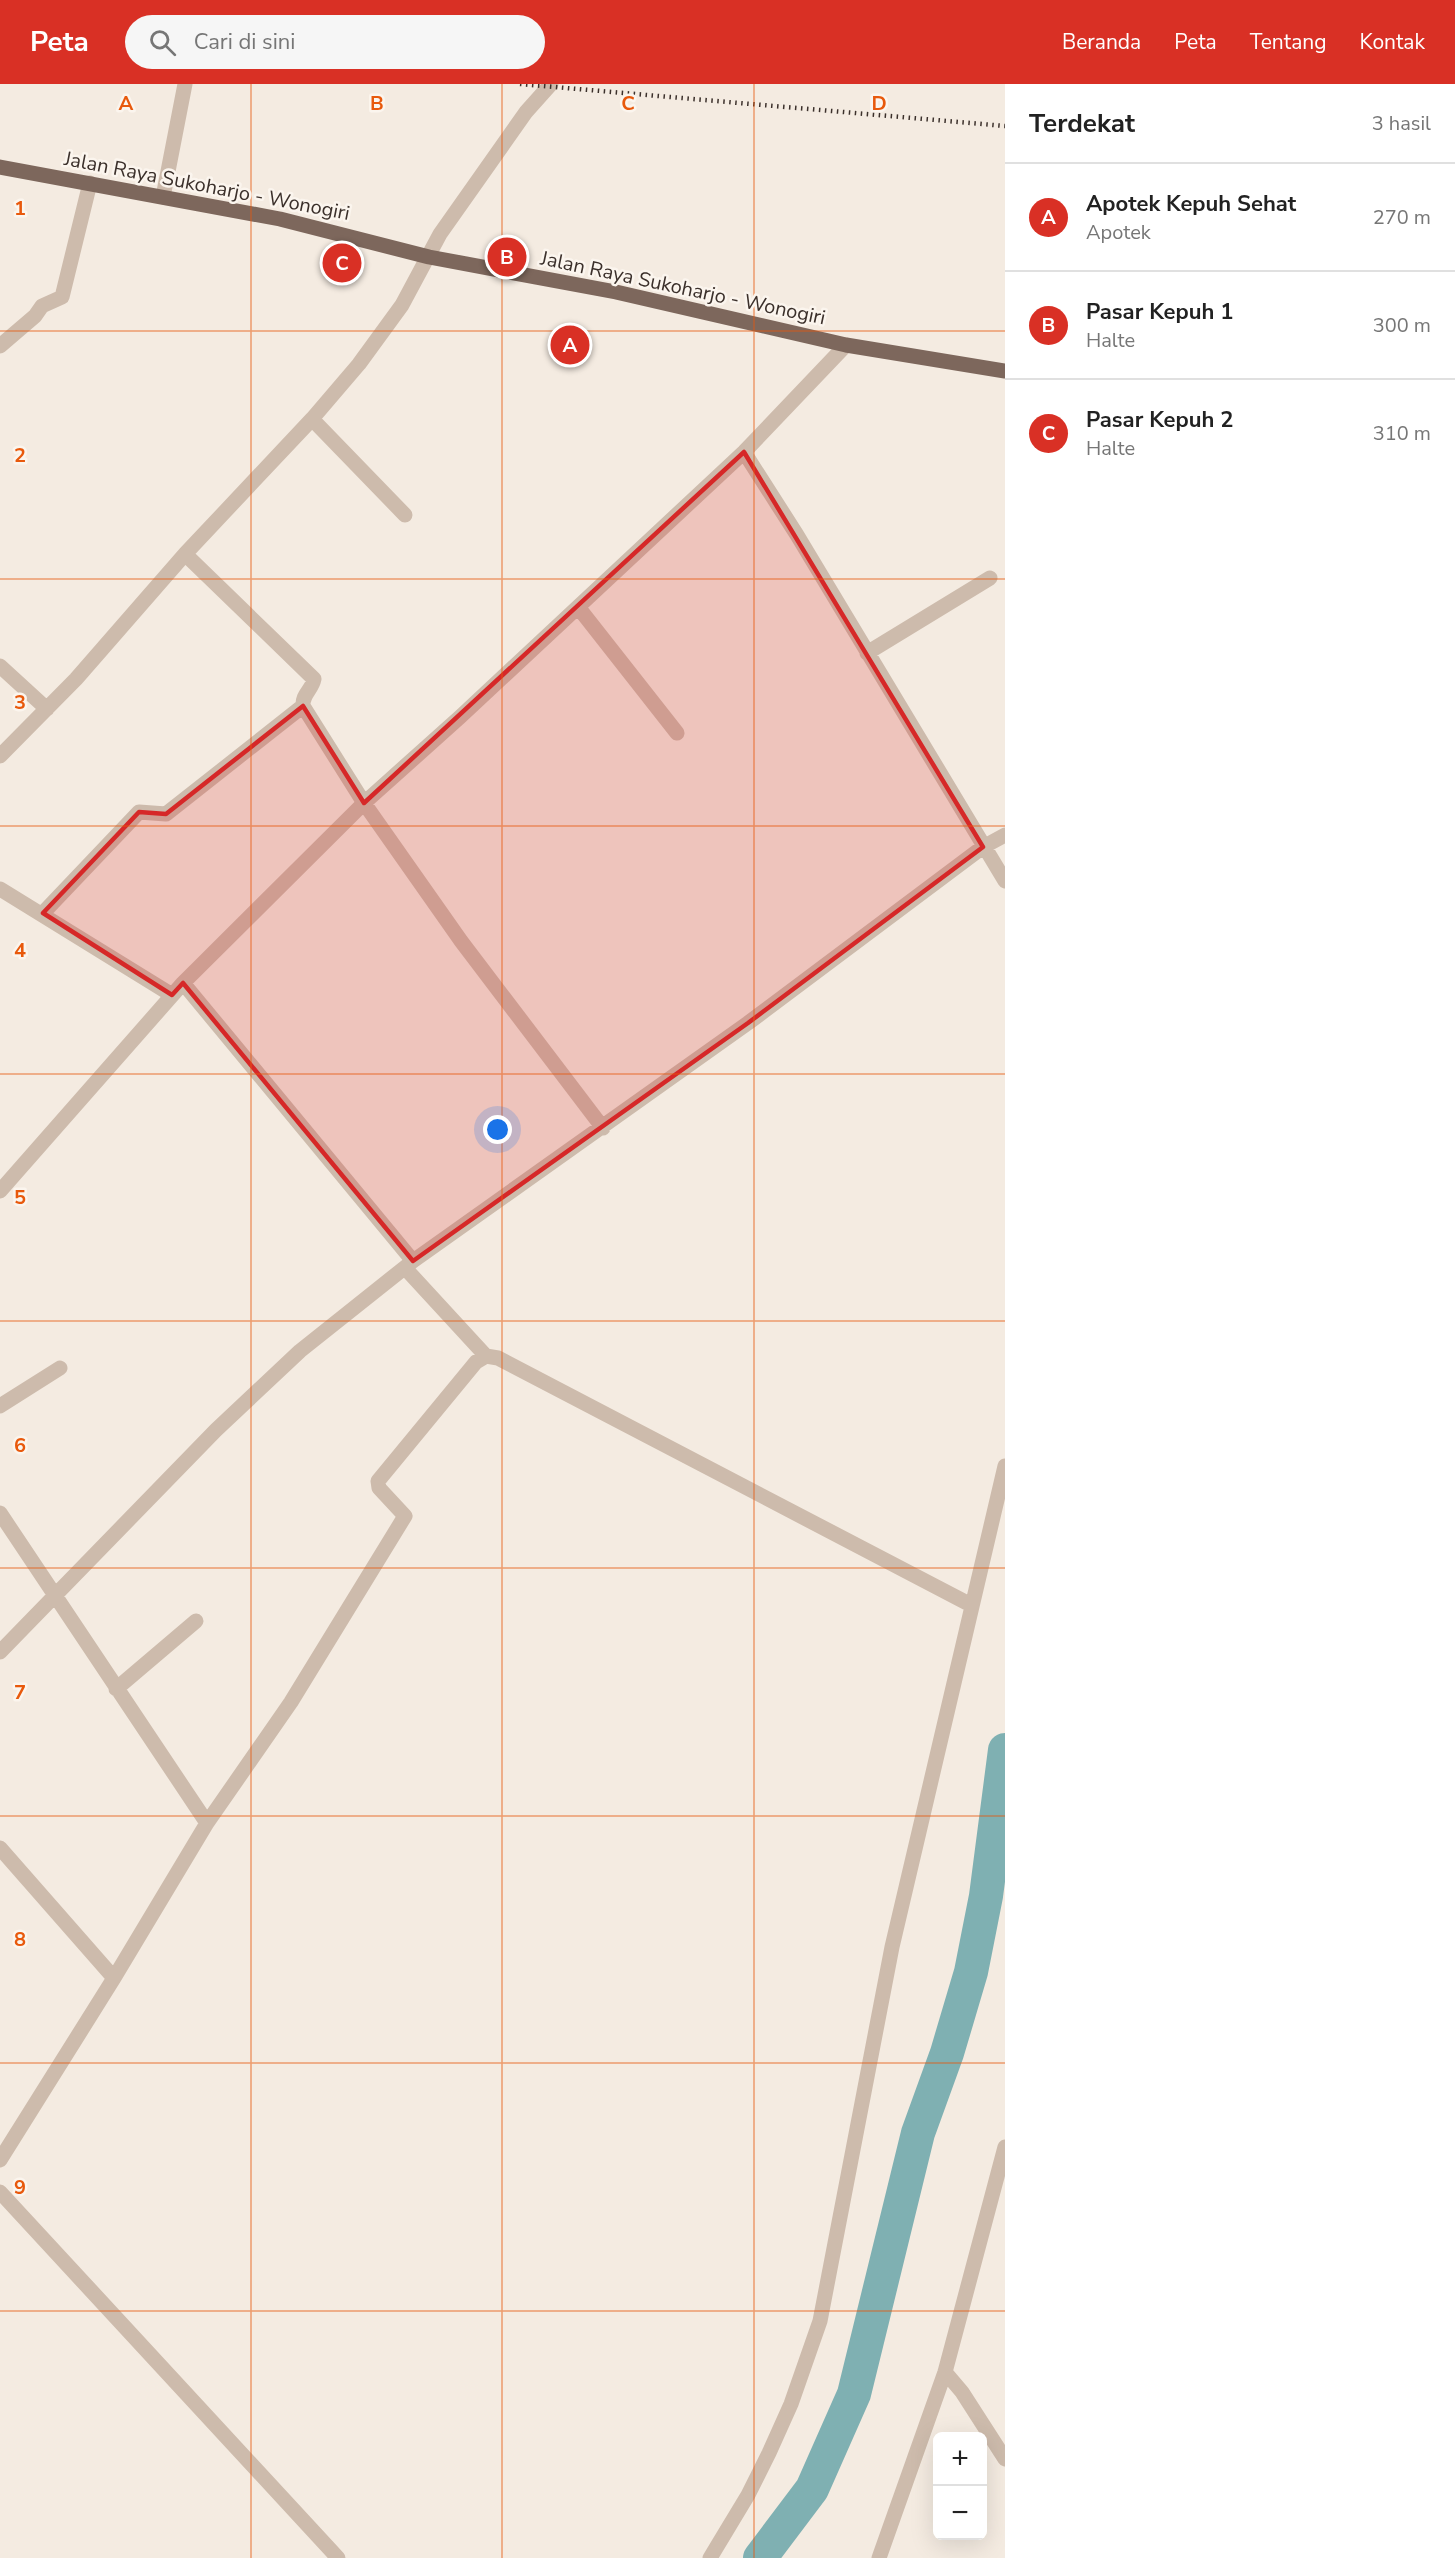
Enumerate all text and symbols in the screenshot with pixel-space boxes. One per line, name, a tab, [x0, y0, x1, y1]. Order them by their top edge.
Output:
search box	[125, 15, 545, 69]
text: Peta	[30, 23, 89, 61]
icon: search	[146, 26, 179, 59]
text: Cari di sini	[194, 27, 295, 57]
text: Beranda	[1062, 28, 1141, 56]
text: Peta	[1174, 28, 1217, 56]
text: Tentang	[1250, 28, 1327, 56]
text: Kontak	[1360, 28, 1425, 56]
text: A	[119, 90, 134, 117]
text: B	[370, 90, 384, 117]
text: C	[621, 90, 635, 117]
text: D	[871, 90, 887, 117]
text: Terdekat	[1029, 106, 1135, 141]
text: 3 hasil	[1372, 110, 1431, 137]
street label: Jalan Raya Sukoharjo - Wonogiri	[61, 145, 352, 227]
text: Apotek Kepuh Sehat	[1086, 189, 1296, 219]
text: 1	[14, 195, 26, 222]
text: A	[1041, 204, 1056, 231]
text: 270 m	[1373, 204, 1431, 231]
text: Apotek	[1086, 219, 1151, 246]
pin: B	[488, 234, 526, 279]
pin: C	[322, 240, 362, 285]
street label: Jalan Raya Sukoharjo - Wonogiri	[537, 244, 828, 331]
text: Pasar Kepuh 1	[1086, 297, 1233, 327]
text: B	[1042, 312, 1055, 339]
text: 300 m	[1373, 312, 1431, 339]
pin: A	[550, 322, 590, 368]
text: Halte	[1086, 327, 1135, 354]
text: Pasar Kepuh 2	[1086, 405, 1233, 435]
text: C	[1042, 420, 1055, 447]
text: 310 m	[1373, 420, 1431, 447]
text: Halte	[1086, 435, 1135, 462]
text: 2	[14, 442, 26, 469]
text: 3	[14, 689, 26, 716]
text: 4	[14, 937, 26, 964]
your location	[483, 1115, 512, 1144]
text: 5	[14, 1184, 26, 1211]
text: 6	[14, 1432, 26, 1459]
text: 7	[14, 1679, 26, 1706]
text: 8	[14, 1926, 26, 1953]
text: 9	[14, 2174, 26, 2201]
map controls	[933, 2432, 987, 2540]
button: +	[933, 2432, 987, 2486]
button: −	[933, 2486, 987, 2540]

